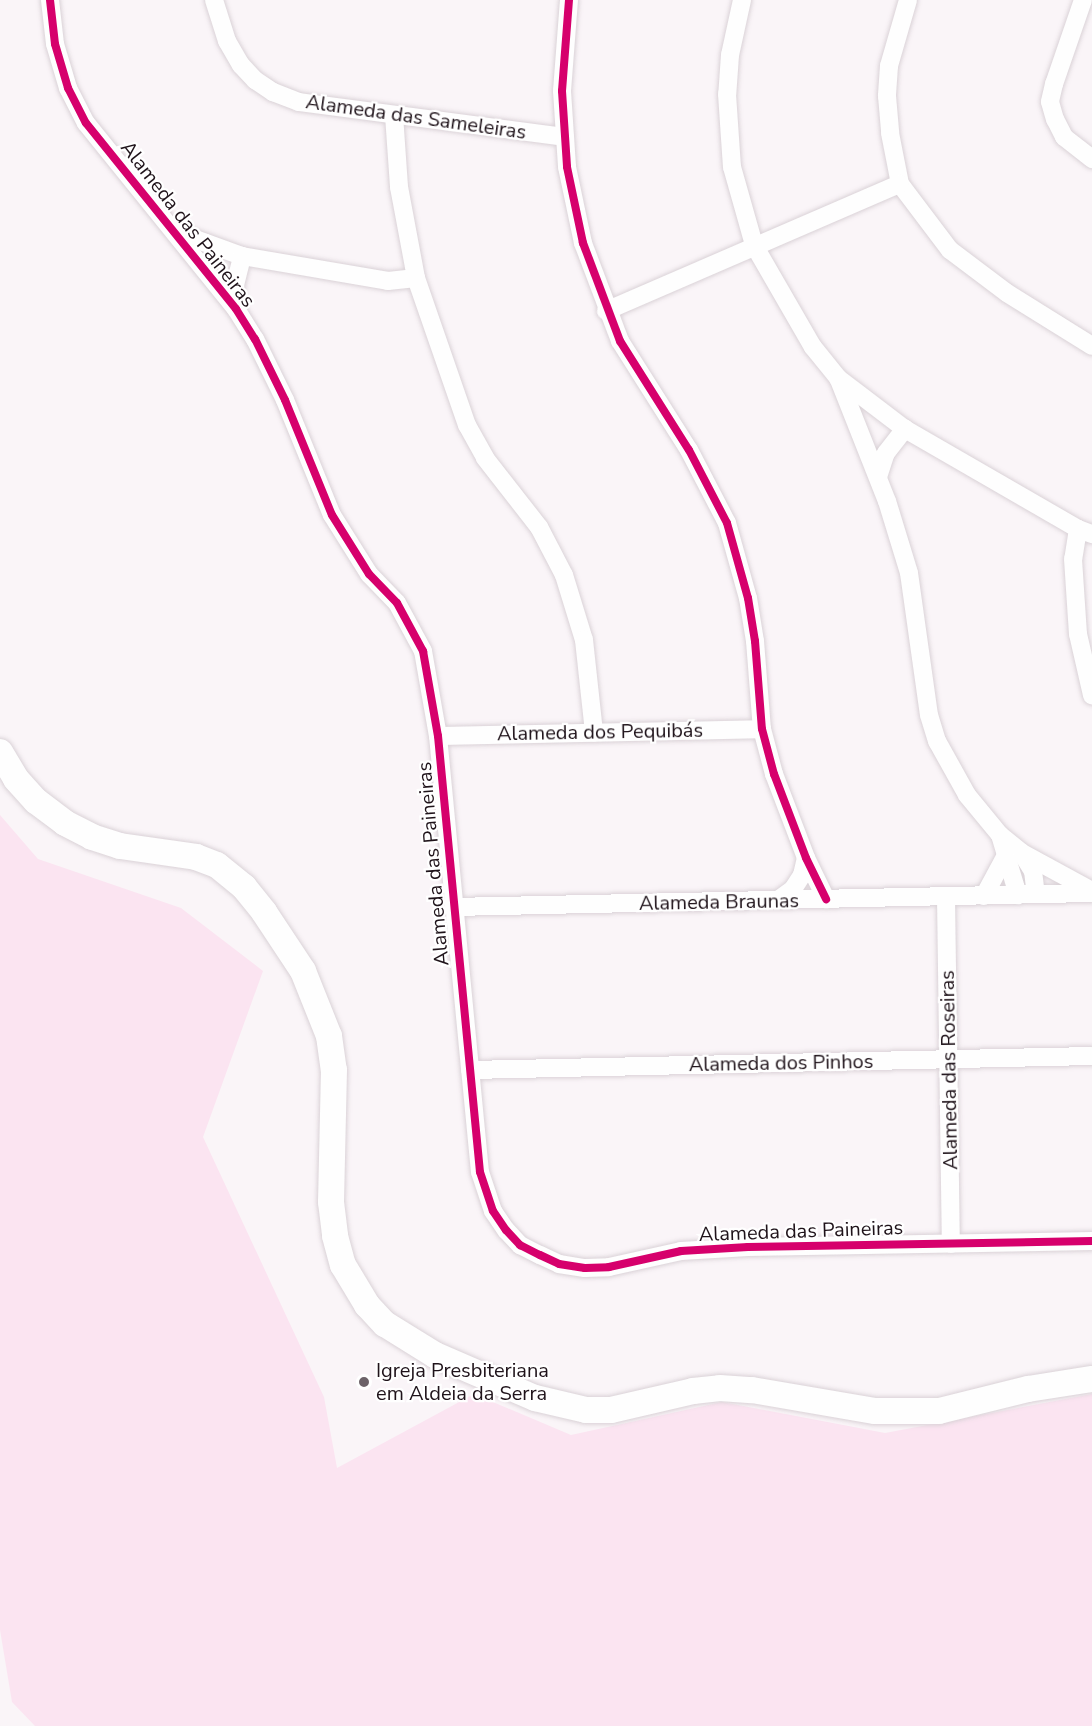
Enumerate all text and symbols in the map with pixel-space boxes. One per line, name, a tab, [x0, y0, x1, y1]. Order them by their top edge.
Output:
street label: Alameda das Sameleiras	[304, 90, 528, 144]
street label: Alameda das Paineiras	[116, 136, 260, 312]
street label: Alameda dos Pequibás	[497, 718, 703, 746]
street label: Alameda das Paineiras	[412, 761, 454, 967]
street label: Alameda Braunas	[639, 889, 799, 915]
street label: Alameda das Roseiras	[935, 970, 963, 1170]
street label: Alameda dos Pinhos	[689, 1049, 873, 1077]
street label: Alameda das Paineiras	[698, 1215, 904, 1247]
place label: Igreja Presbiteriana em Aldeia da Serra	[376, 1358, 549, 1405]
marker: Igreja Presbiteriana em Aldeia da Serra	[357, 1375, 371, 1389]

